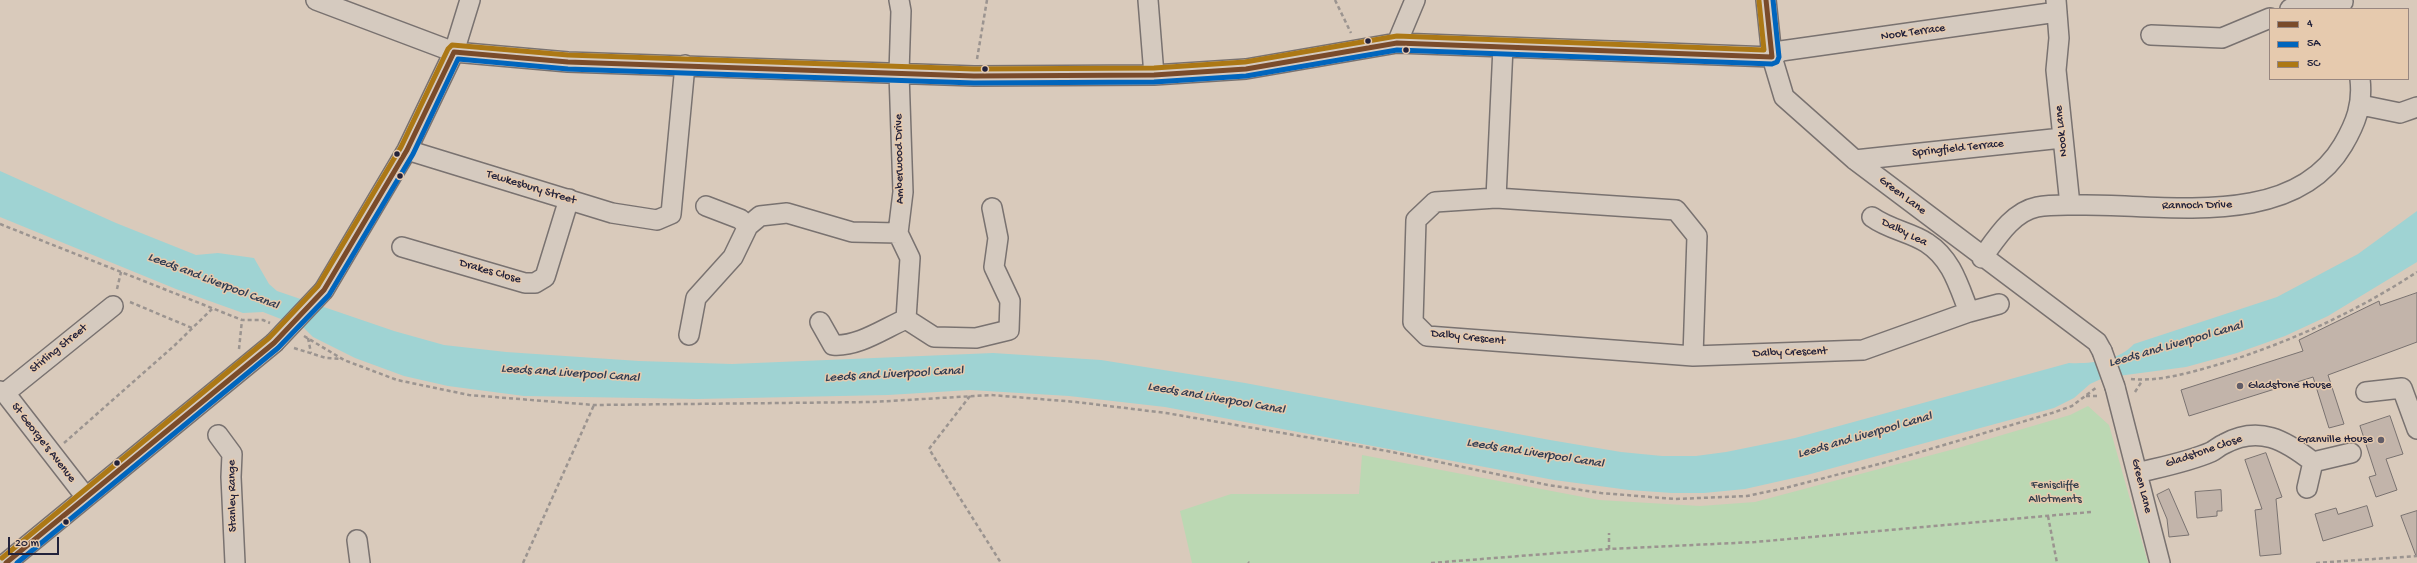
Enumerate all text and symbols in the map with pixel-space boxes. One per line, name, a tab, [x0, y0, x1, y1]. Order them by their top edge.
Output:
legend	[2269, 8, 2409, 80]
text: 4	[2307, 17, 2313, 31]
street label: Nook Terrace	[1880, 21, 1946, 45]
unlabelled marker	[1363, 36, 1373, 46]
text: 5A	[2307, 37, 2320, 51]
unlabelled marker	[1401, 45, 1411, 55]
text: 5C	[2307, 57, 2320, 71]
unlabelled marker	[980, 64, 990, 74]
street label: Nook Lane	[2052, 105, 2072, 157]
street label: Amberwood Drive	[892, 114, 908, 204]
street label: Springfield Terrace	[1911, 137, 2005, 161]
unlabelled marker	[392, 149, 402, 159]
street label: Tewkesbury Street	[484, 168, 578, 208]
unlabelled marker	[395, 171, 405, 181]
street label: Green Lane	[1875, 173, 1929, 219]
street label: Rannoch Drive	[2162, 198, 2232, 214]
street label: Dalby Lea	[1879, 216, 1929, 250]
water label: Leeds and Liverpool Canal	[145, 250, 281, 314]
street label: Drakes Close	[457, 256, 523, 288]
water label: Leeds and Liverpool Canal	[2107, 318, 2245, 372]
street label: Stirling Street	[27, 321, 91, 377]
street label: Dalby Crescent	[1430, 327, 1506, 349]
street label: Dalby Crescent	[1753, 345, 1827, 361]
water label: Leeds and Liverpool Canal	[500, 361, 640, 387]
water label: Leeds and Liverpool Canal	[824, 364, 964, 386]
water label: Leeds and Liverpool Canal	[1146, 379, 1286, 419]
place label: Gladstone House	[2248, 379, 2332, 393]
marker: Gladstone House	[2235, 381, 2245, 391]
street label: St George's Avenue	[7, 400, 79, 486]
water label: Leeds and Liverpool Canal	[1796, 409, 1934, 463]
street label: Gladstone Close	[2164, 432, 2244, 472]
place label: Granville House	[2297, 433, 2373, 447]
water label: Leeds and Liverpool Canal	[1465, 435, 1605, 473]
marker: Granville House	[2376, 435, 2386, 445]
street label: Green Lane	[2127, 457, 2155, 515]
unlabelled marker	[112, 458, 122, 468]
street label: Stanley Range	[225, 460, 241, 532]
park label: Feniscliffe Allotments	[2028, 479, 2082, 507]
unlabelled marker	[61, 517, 71, 527]
scale bar	[10, 529, 61, 555]
text: 20 m	[15, 537, 39, 551]

